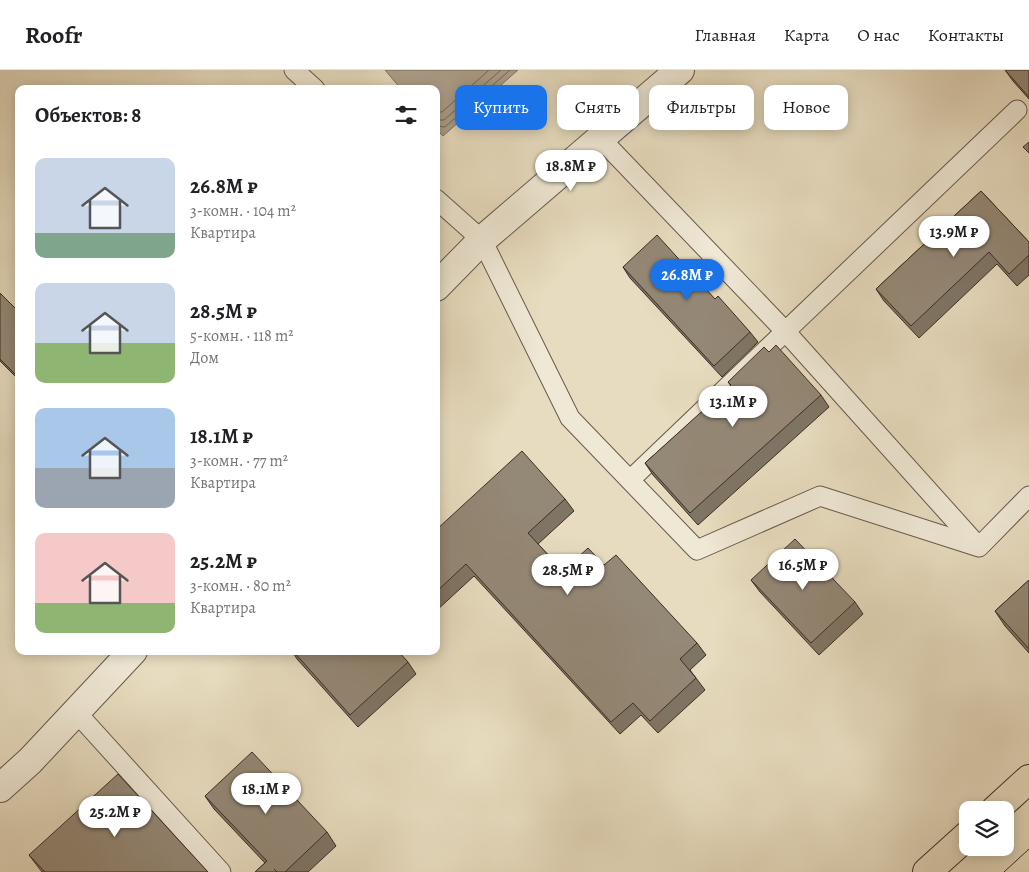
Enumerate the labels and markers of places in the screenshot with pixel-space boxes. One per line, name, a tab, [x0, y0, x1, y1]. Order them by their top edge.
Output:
pin: 18.8M ₽	[525, 150, 617, 192]
pin: 13.9M ₽	[908, 216, 1000, 258]
pin: 26.8M ₽	[641, 258, 733, 301]
pin: 13.1M ₽	[687, 386, 779, 428]
pin: 16.5M ₽	[757, 548, 849, 591]
pin: 28.5M ₽	[522, 554, 614, 596]
pin: 18.1M ₽	[220, 772, 312, 815]
pin: 25.2M ₽	[69, 796, 161, 838]

